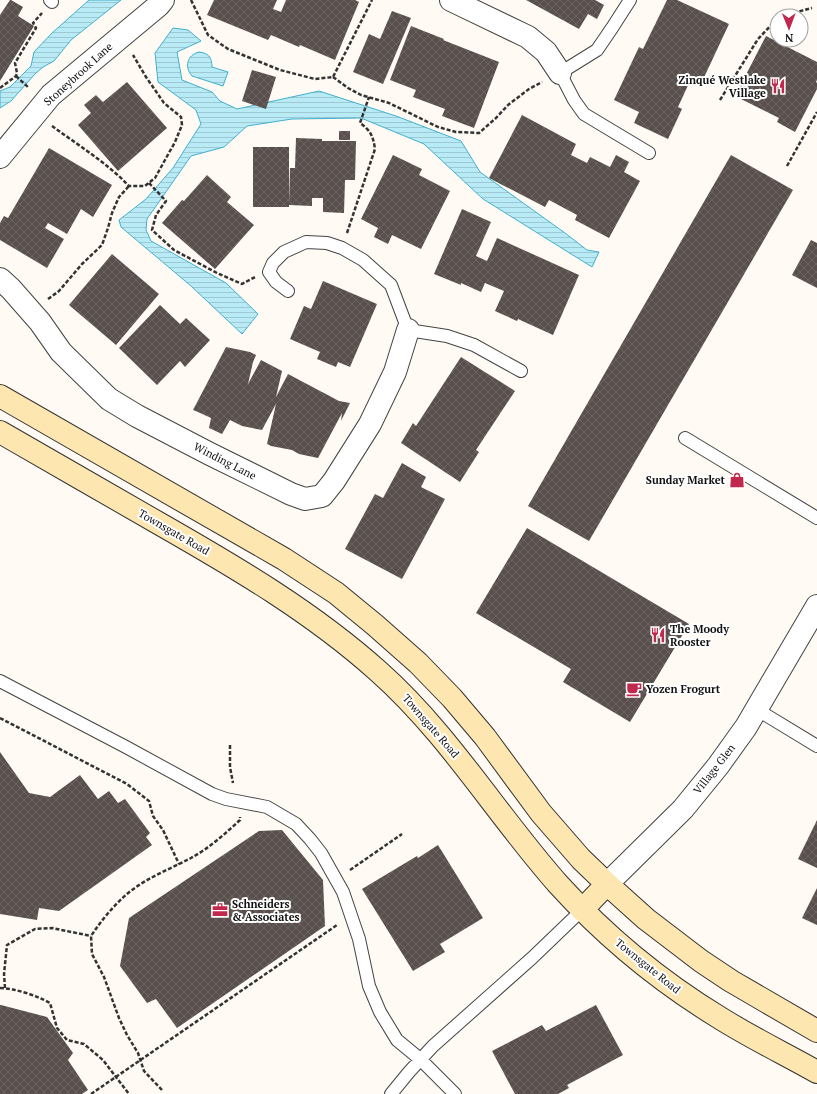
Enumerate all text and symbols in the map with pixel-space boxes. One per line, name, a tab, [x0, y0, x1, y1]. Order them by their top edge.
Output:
north arrow	[769, 8, 809, 48]
text: N	[784, 31, 793, 45]
street label: Stoneybrook Lane	[41, 39, 116, 109]
place label: Zinqué Westlake Village	[678, 73, 766, 100]
restaurant icon: Zinqué Westlake Village	[769, 77, 787, 95]
street label: Winding Lane	[191, 439, 259, 483]
shop icon: Sunday Market	[728, 471, 746, 489]
place label: Sunday Market	[646, 473, 726, 487]
street label: Townsgate Road	[136, 506, 212, 558]
place label: The Moody Rooster	[670, 622, 729, 649]
restaurant icon: The Moody Rooster	[649, 626, 667, 644]
cafe icon: Yozen Frogurt	[625, 680, 643, 698]
place label: Yozen Frogurt	[646, 682, 721, 696]
street label: Townsgate Road	[400, 691, 462, 761]
street label: Village Glen	[690, 741, 738, 797]
place label: Schneiders & Associates	[232, 897, 300, 924]
office icon: Schneiders & Associates	[211, 901, 229, 919]
street label: Townsgate Road	[613, 936, 683, 996]

